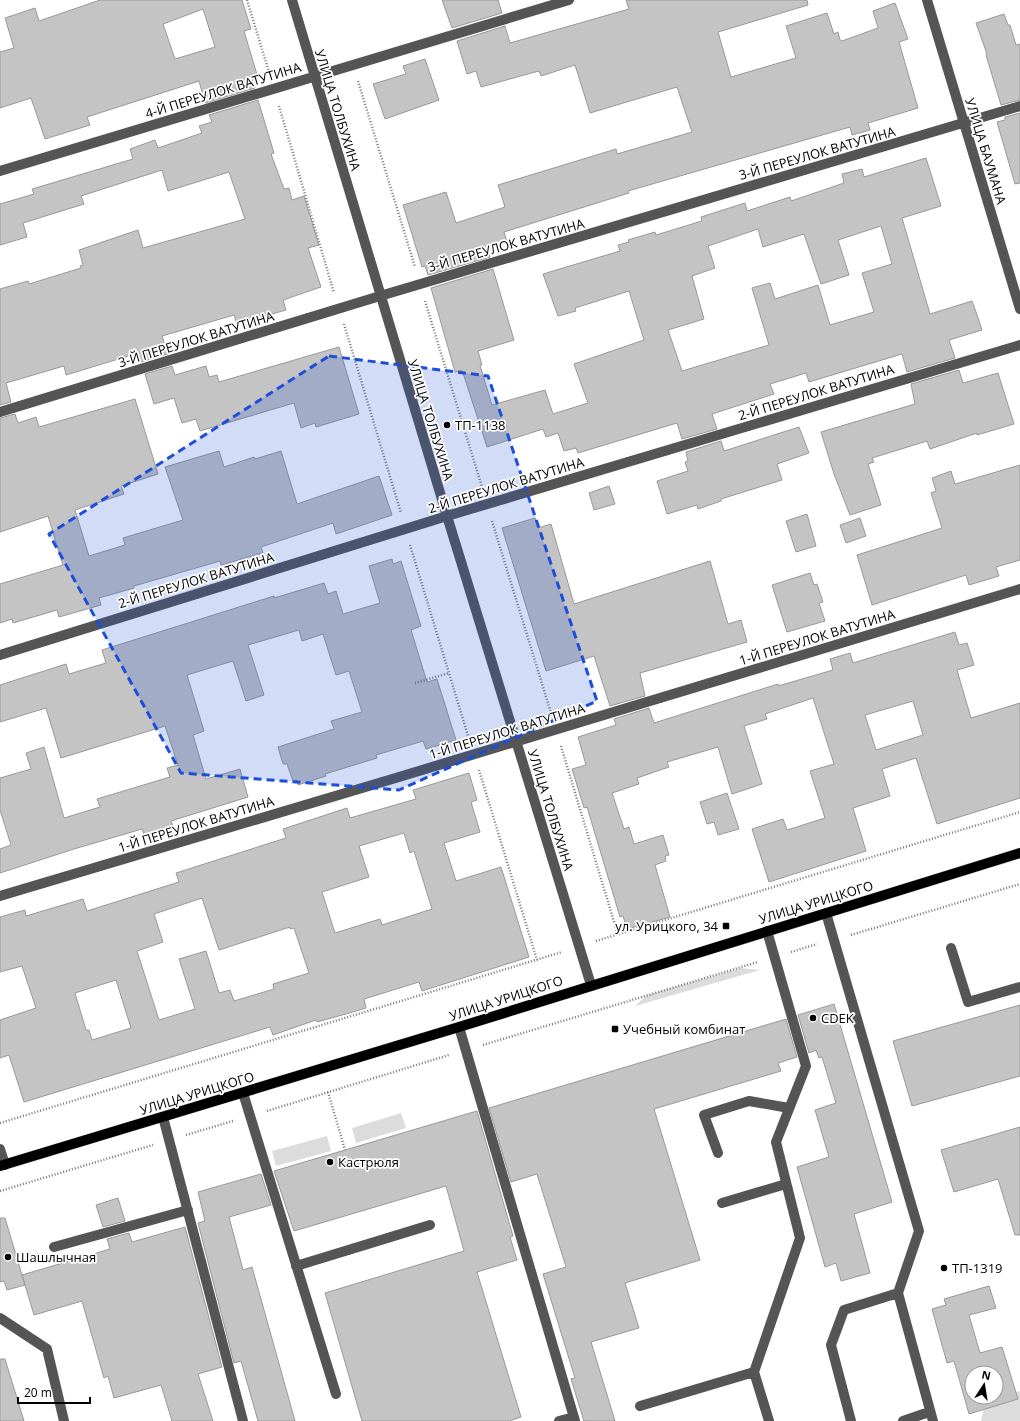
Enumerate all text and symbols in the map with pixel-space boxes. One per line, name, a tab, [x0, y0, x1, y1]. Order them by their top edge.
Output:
street label: УЛИЦА ТОЛБУХИНА	[311, 47, 365, 174]
street label: 4-Й ПЕРЕУЛОК ВАТУТИНА	[143, 58, 304, 122]
street label: УЛИЦА БАУМАНА	[961, 96, 1011, 207]
street label: 3-Й ПЕРЕУЛОК ВАТУТИНА	[737, 122, 898, 184]
street label: 3-Й ПЕРЕУЛОК ВАТУТИНА	[426, 214, 587, 276]
street label: 3-Й ПЕРЕУЛОК ВАТУТИНА	[116, 307, 277, 371]
street label: УЛИЦА ТОЛБУХИНА	[404, 357, 458, 484]
street label: 2-Й ПЕРЕУЛОК ВАТУТИНА	[736, 360, 897, 424]
place label: ТП-1138	[455, 416, 506, 434]
marker: ТП-1138	[442, 420, 452, 430]
street label: 2-Й ПЕРЕУЛОК ВАТУТИНА	[426, 453, 587, 517]
street label: 2-Й ПЕРЕУЛОК ВАТУТИНА	[116, 548, 277, 612]
street label: 1-Й ПЕРЕУЛОК ВАТУТИНА	[737, 605, 898, 669]
street label: 1-Й ПЕРЕУЛОК ВАТУТИНА	[427, 699, 588, 763]
street label: УЛИЦА ТОЛБУХИНА	[524, 747, 578, 874]
street label: 1-Й ПЕРЕУЛОК ВАТУТИНА	[116, 792, 277, 856]
street label: УЛИЦА УРИЦКОГО	[757, 876, 875, 928]
place label: ул. Урицкого, 34	[615, 917, 719, 935]
marker: ул. Урицкого, 34	[721, 921, 731, 931]
street label: УЛИЦА УРИЦКОГО	[447, 971, 565, 1025]
place label: CDEK	[821, 1009, 854, 1027]
marker: CDEK	[808, 1013, 818, 1023]
place label: Учебный комбинат	[623, 1020, 745, 1038]
marker: Учебный комбинат	[610, 1024, 620, 1034]
street label: УЛИЦА УРИЦКОГО	[138, 1067, 256, 1119]
place label: Кастрюля	[338, 1153, 399, 1171]
marker: Кастрюля	[325, 1157, 335, 1167]
place label: Шашлычная	[16, 1248, 96, 1266]
marker: Шашлычная	[3, 1252, 13, 1262]
place label: ТП-1319	[952, 1259, 1003, 1277]
marker: ТП-1319	[939, 1263, 949, 1273]
north arrow	[964, 1365, 1004, 1405]
text: N	[980, 1366, 992, 1383]
scale bar	[18, 1379, 90, 1405]
text: 20 m	[24, 1384, 52, 1401]

